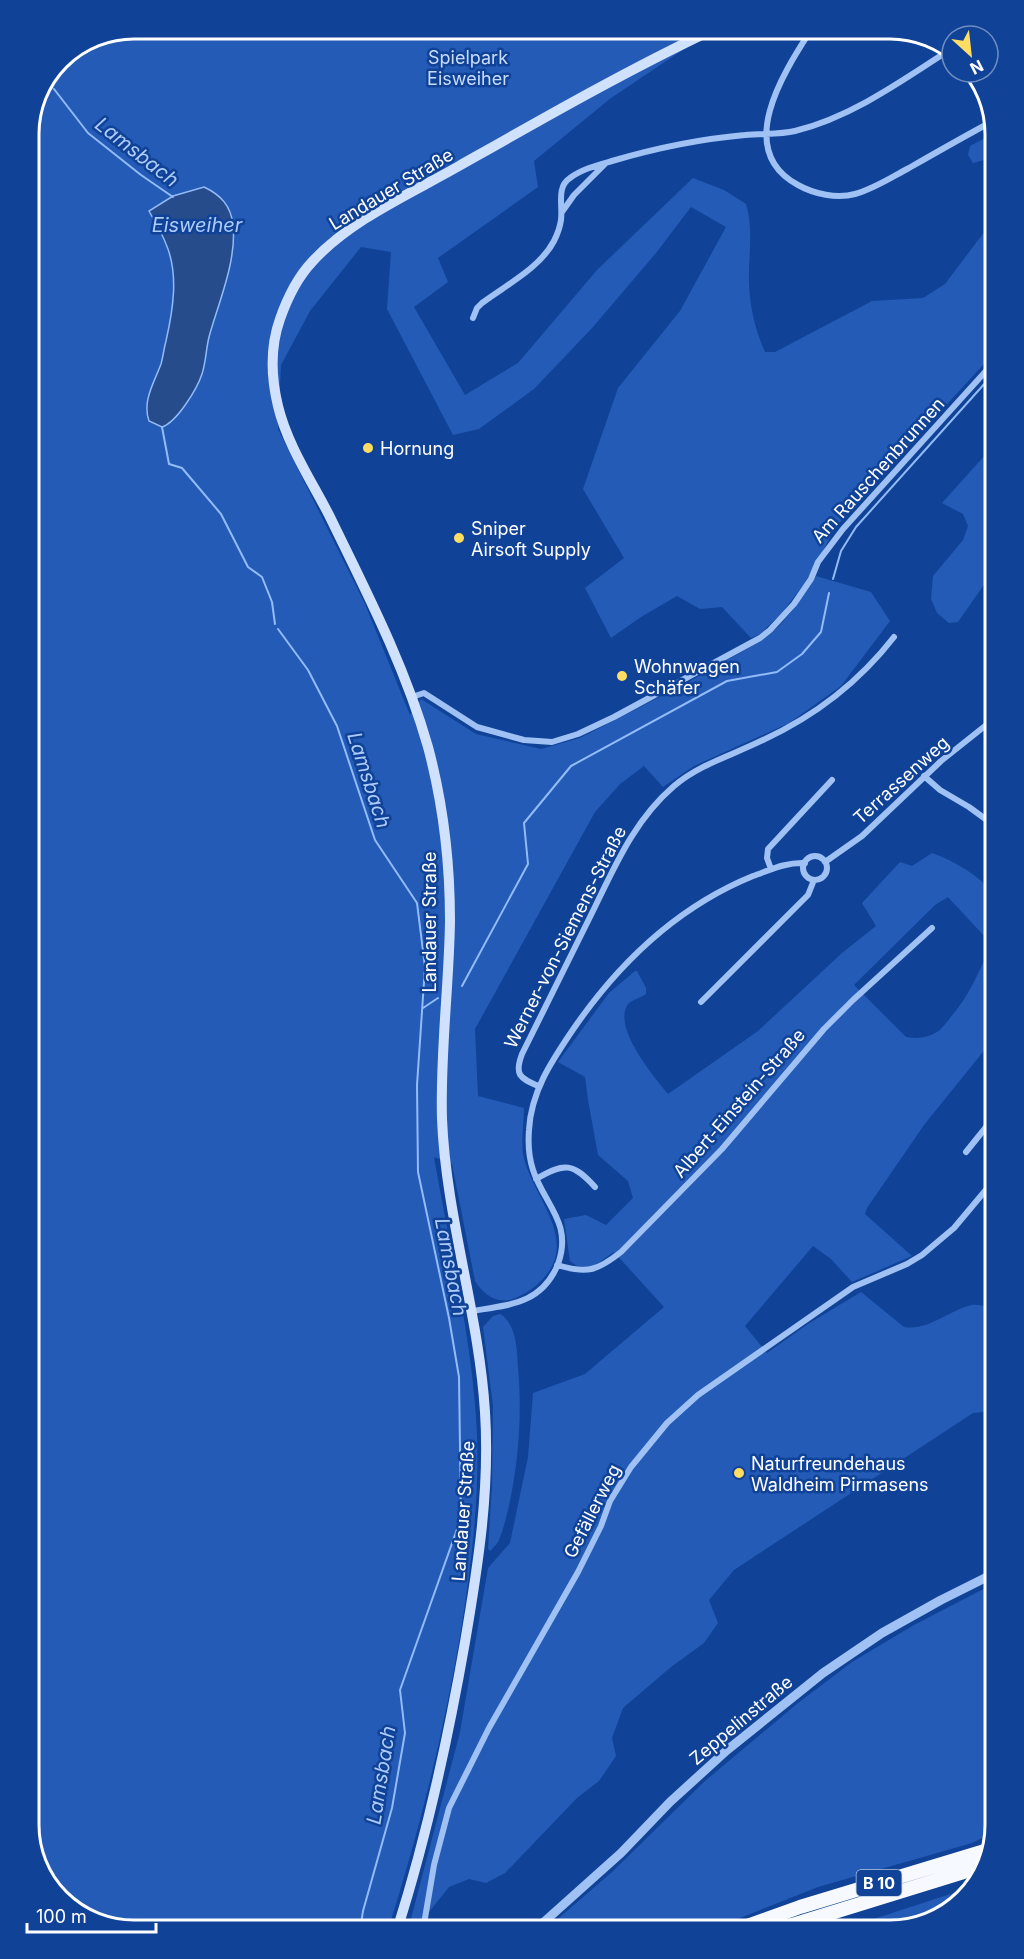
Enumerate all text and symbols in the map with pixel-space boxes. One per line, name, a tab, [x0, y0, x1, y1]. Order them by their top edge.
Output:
north arrow	[940, 24, 1000, 84]
park label: Spielpark Eisweiher	[427, 47, 509, 89]
text: N	[967, 56, 987, 79]
water label: Lamsbach	[90, 112, 184, 192]
street label: Landauer Straße	[325, 144, 457, 234]
water label: Eisweiher	[152, 213, 243, 237]
street label: Am Rauschenbrunnen	[807, 393, 949, 547]
place label: Hornung	[380, 438, 454, 459]
marker: Hornung	[361, 441, 375, 455]
place label: Sniper Airsoft Supply	[471, 518, 591, 560]
marker: Sniper Airsoft Supply	[452, 531, 466, 545]
place label: Wohnwagen Schäfer	[634, 656, 740, 698]
marker: Wohnwagen Schäfer	[615, 669, 629, 683]
water label: Lamsbach	[342, 729, 396, 831]
street label: Terrassenweg	[849, 732, 953, 828]
street label: Werner-von-Siemens-Straße	[500, 823, 630, 1051]
street label: Landauer Straße	[419, 852, 440, 992]
street label: Albert-Einstein-Straße	[669, 1024, 809, 1182]
water label: Lamsbach	[430, 1216, 472, 1318]
street label: Landauer Straße	[448, 1440, 478, 1582]
place label: Naturfreundehaus Waldheim Pirmasens	[751, 1453, 929, 1495]
street label: Gefällerweg	[559, 1461, 625, 1561]
marker: Naturfreundehaus Waldheim Pirmasens	[732, 1466, 746, 1480]
street label: Zeppelinstraße	[685, 1671, 797, 1769]
water label: Lamsbach	[361, 1724, 401, 1826]
road number: B 10	[856, 1870, 902, 1896]
scale bar	[27, 1896, 156, 1934]
text: 100 m	[36, 1906, 87, 1927]

